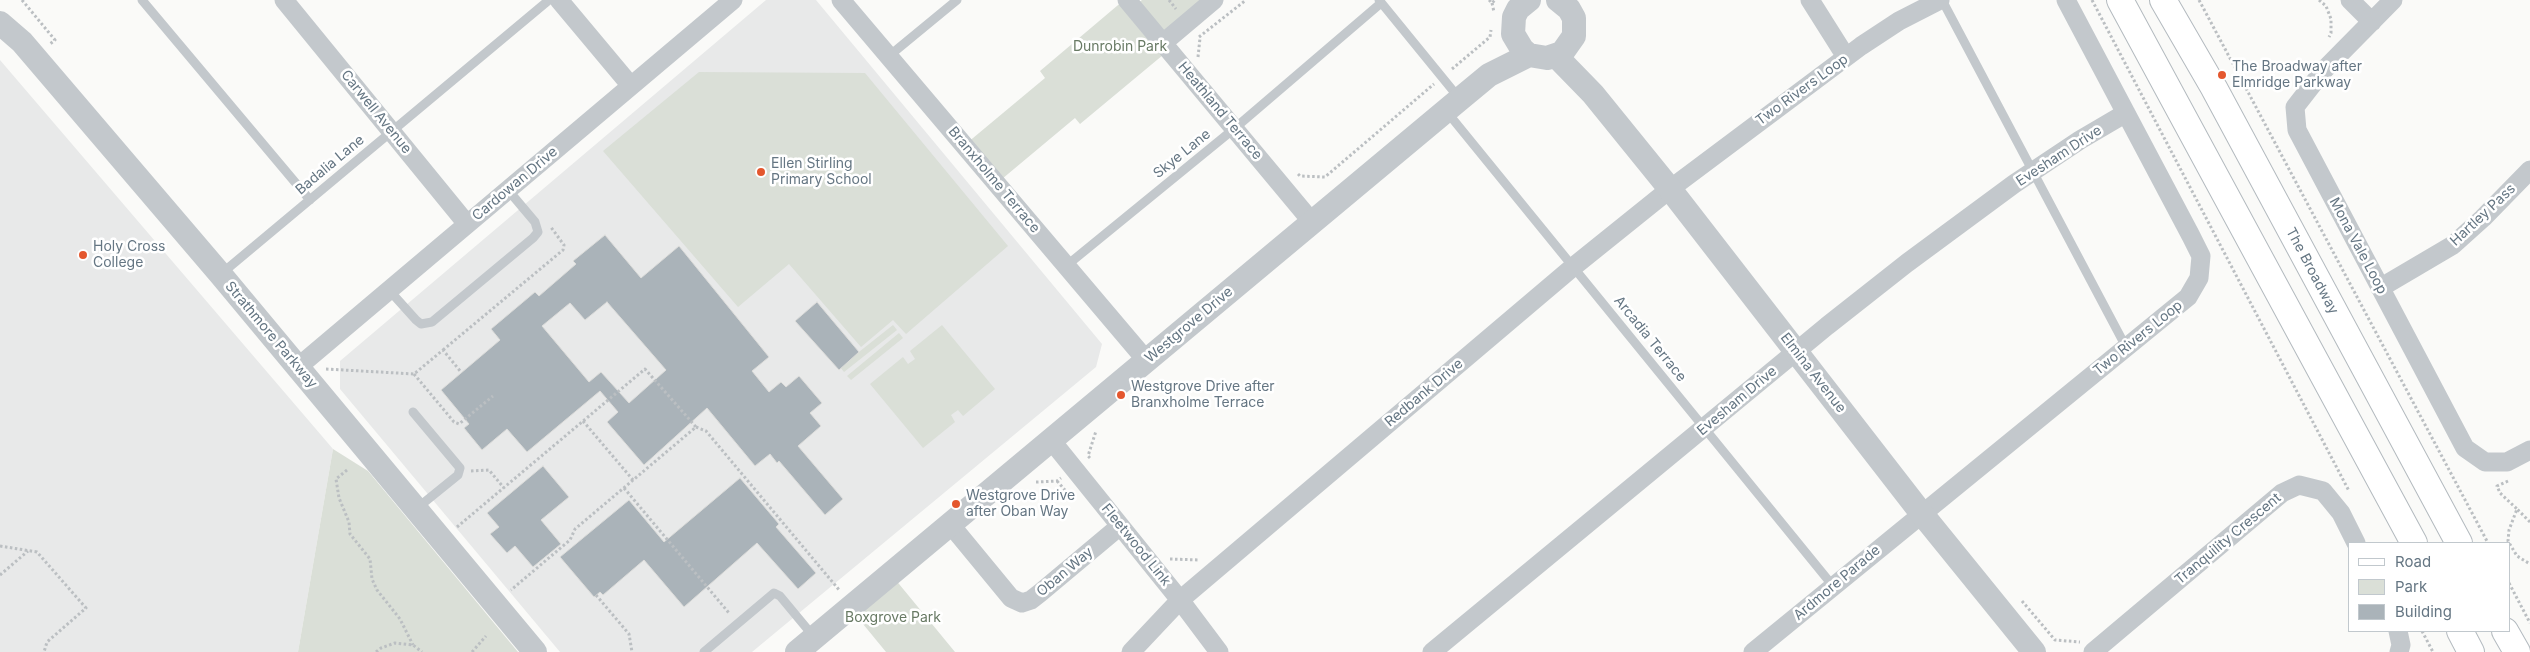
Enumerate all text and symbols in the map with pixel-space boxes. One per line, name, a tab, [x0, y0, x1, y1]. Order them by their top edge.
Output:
park label: Dunrobin Park	[1073, 39, 1167, 55]
street label: Two Rivers Loop	[1753, 51, 1851, 129]
street label: Heathland Terrace	[1174, 59, 1266, 163]
place label: The Broadway after Elmridge Parkway	[2232, 59, 2362, 92]
street label: Carwell Avenue	[337, 67, 415, 157]
marker: The Broadway after Elmridge Parkway	[2216, 69, 2228, 81]
street label: Evesham Drive	[2013, 122, 2105, 190]
street label: Branxholme Terrace	[945, 123, 1043, 237]
street label: Skye Lane	[1150, 126, 1214, 182]
street label: Badalia Lane	[292, 131, 368, 199]
street label: Cardowan Drive	[469, 143, 561, 225]
place label: Ellen Stirling Primary School	[771, 156, 872, 188]
marker: Ellen Stirling Primary School	[755, 166, 767, 178]
street label: Hartley Pass	[2447, 181, 2519, 249]
street label: Mona Vale Loop	[2326, 195, 2390, 297]
street label: The Broadway	[2282, 225, 2342, 317]
place label: Holy Cross College	[93, 239, 166, 272]
marker: Holy Cross College	[77, 249, 89, 261]
street label: Strathmore Parkway	[221, 278, 321, 392]
street label: Westgrove Drive	[1142, 283, 1236, 367]
street label: Arcadia Terrace	[1610, 293, 1690, 385]
street label: Two Rivers Loop	[2090, 297, 2186, 379]
street label: Elmina Avenue	[1777, 330, 1849, 416]
street label: Redbank Drive	[1382, 355, 1466, 431]
street label: Evesham Drive	[1694, 363, 1780, 439]
place label: Westgrove Drive after Branxholme Terrace	[1131, 379, 1275, 412]
marker: Westgrove Drive after Branxholme Terrace	[1115, 389, 1127, 401]
place label: Westgrove Drive after Oban Way	[966, 488, 1075, 520]
street label: Tranquility Crescent	[2172, 490, 2284, 588]
marker: Westgrove Drive after Oban Way	[950, 498, 962, 510]
street label: Fleetwood Link	[1098, 501, 1174, 589]
street label: Ardmore Parade	[1790, 542, 1884, 624]
legend	[2348, 542, 2510, 632]
street label: Oban Way	[1034, 544, 1096, 600]
text: Road	[2395, 552, 2431, 571]
text: Park	[2395, 577, 2427, 596]
text: Building	[2395, 602, 2452, 621]
park label: Boxgrove Park	[845, 610, 941, 626]

